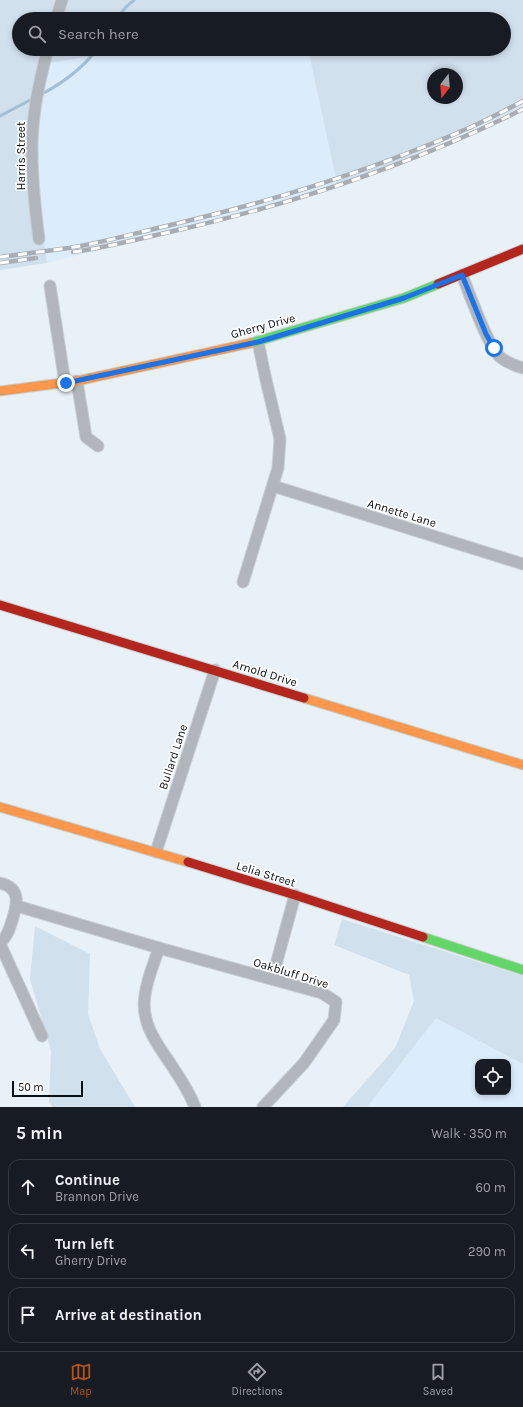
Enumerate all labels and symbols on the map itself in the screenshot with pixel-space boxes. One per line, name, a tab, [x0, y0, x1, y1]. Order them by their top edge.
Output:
north arrow	[427, 68, 463, 104]
street label: Harris Street	[14, 121, 28, 190]
street label: Gherry Drive	[229, 311, 297, 341]
route start	[485, 339, 503, 357]
route end	[57, 374, 75, 392]
street label: Annette Lane	[366, 496, 438, 530]
street label: Arnold Drive	[231, 657, 299, 689]
street label: Bullard Lane	[156, 723, 190, 791]
street label: Lelia Street	[235, 858, 298, 890]
street label: Oakbluff Drive	[252, 955, 330, 991]
scale bar	[12, 1079, 83, 1098]

